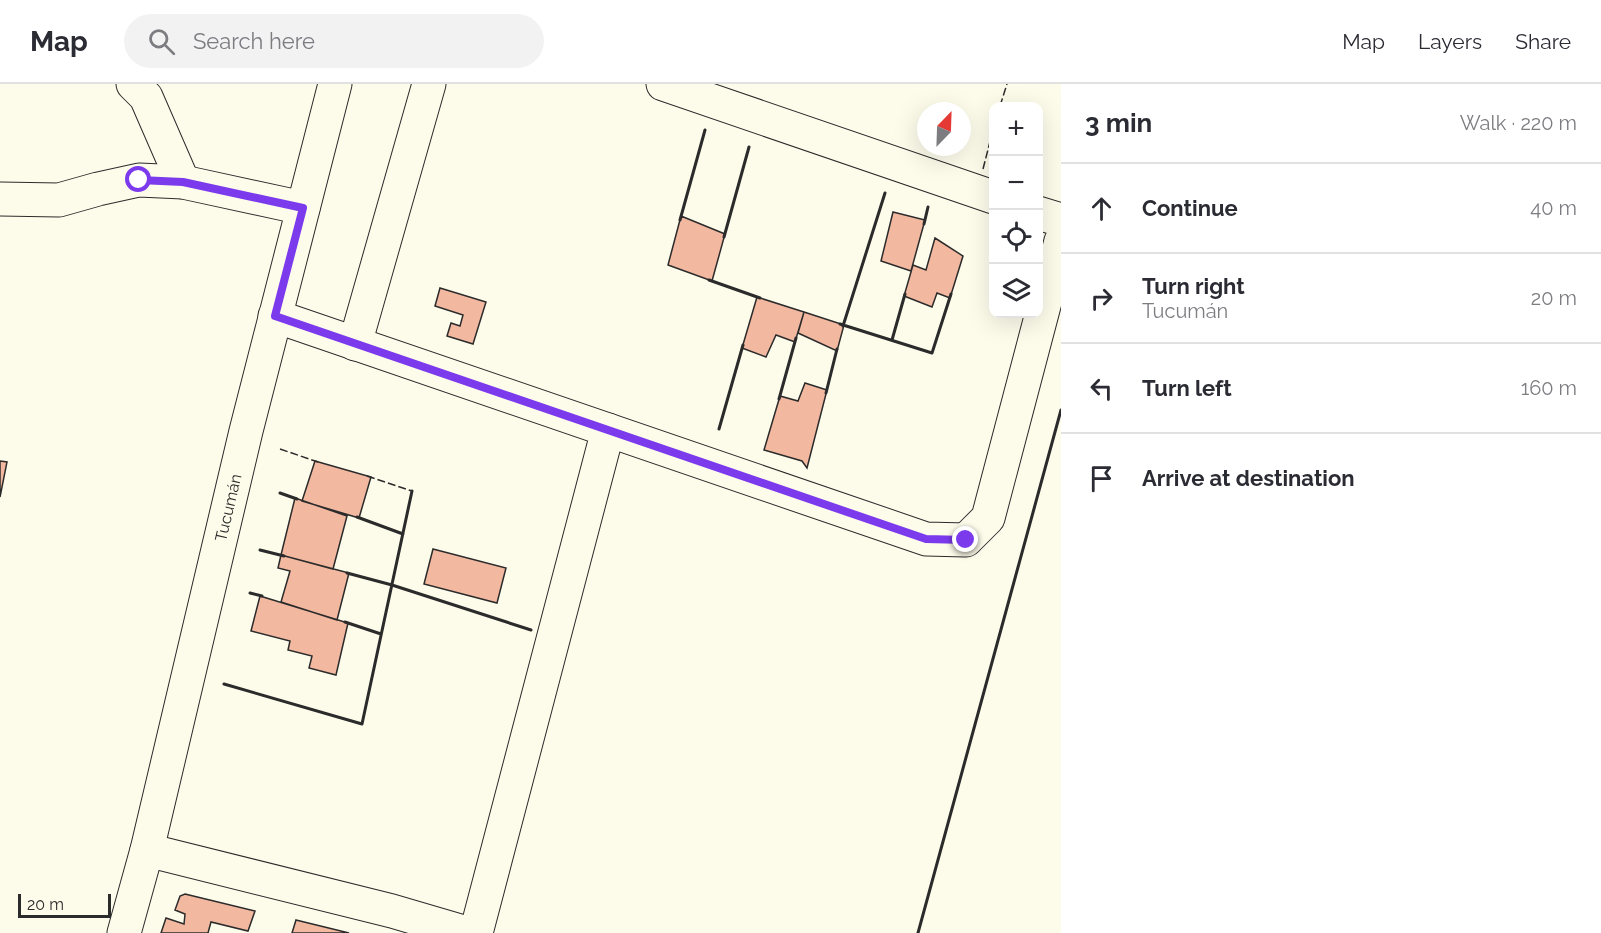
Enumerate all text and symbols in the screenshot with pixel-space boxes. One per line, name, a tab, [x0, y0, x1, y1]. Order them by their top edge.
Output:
search box	[124, 14, 544, 68]
text: Map	[30, 25, 88, 58]
icon: search	[145, 25, 178, 58]
text: Search here	[193, 28, 315, 54]
text: Map	[1342, 29, 1385, 54]
text: Layers	[1418, 29, 1482, 54]
text: Share	[1515, 29, 1571, 54]
north arrow	[917, 102, 971, 156]
map controls	[989, 102, 1043, 318]
button: +	[989, 102, 1043, 156]
text: 3 min	[1085, 108, 1152, 138]
text: Walk · 220 m	[1460, 111, 1577, 135]
button: −	[989, 156, 1043, 210]
route start	[125, 166, 151, 192]
icon: ahead	[1085, 192, 1118, 225]
text: Continue	[1142, 195, 1238, 221]
text: 40 m	[1530, 196, 1577, 220]
button: locate	[989, 210, 1043, 264]
button: layers	[989, 264, 1043, 318]
text: Turn right	[1142, 273, 1245, 299]
icon: right	[1085, 282, 1118, 315]
text: 20 m	[1531, 286, 1577, 310]
text: Tucumán	[1142, 299, 1228, 323]
icon: left	[1085, 372, 1118, 405]
text: Turn left	[1142, 375, 1232, 401]
text: 160 m	[1521, 376, 1577, 400]
icon: arrive	[1085, 462, 1118, 495]
text: Arrive at destination	[1142, 465, 1355, 491]
street label: Tucumán	[211, 472, 246, 543]
route end	[952, 526, 978, 552]
scale bar	[18, 891, 111, 918]
text: 20 m	[27, 895, 64, 914]

